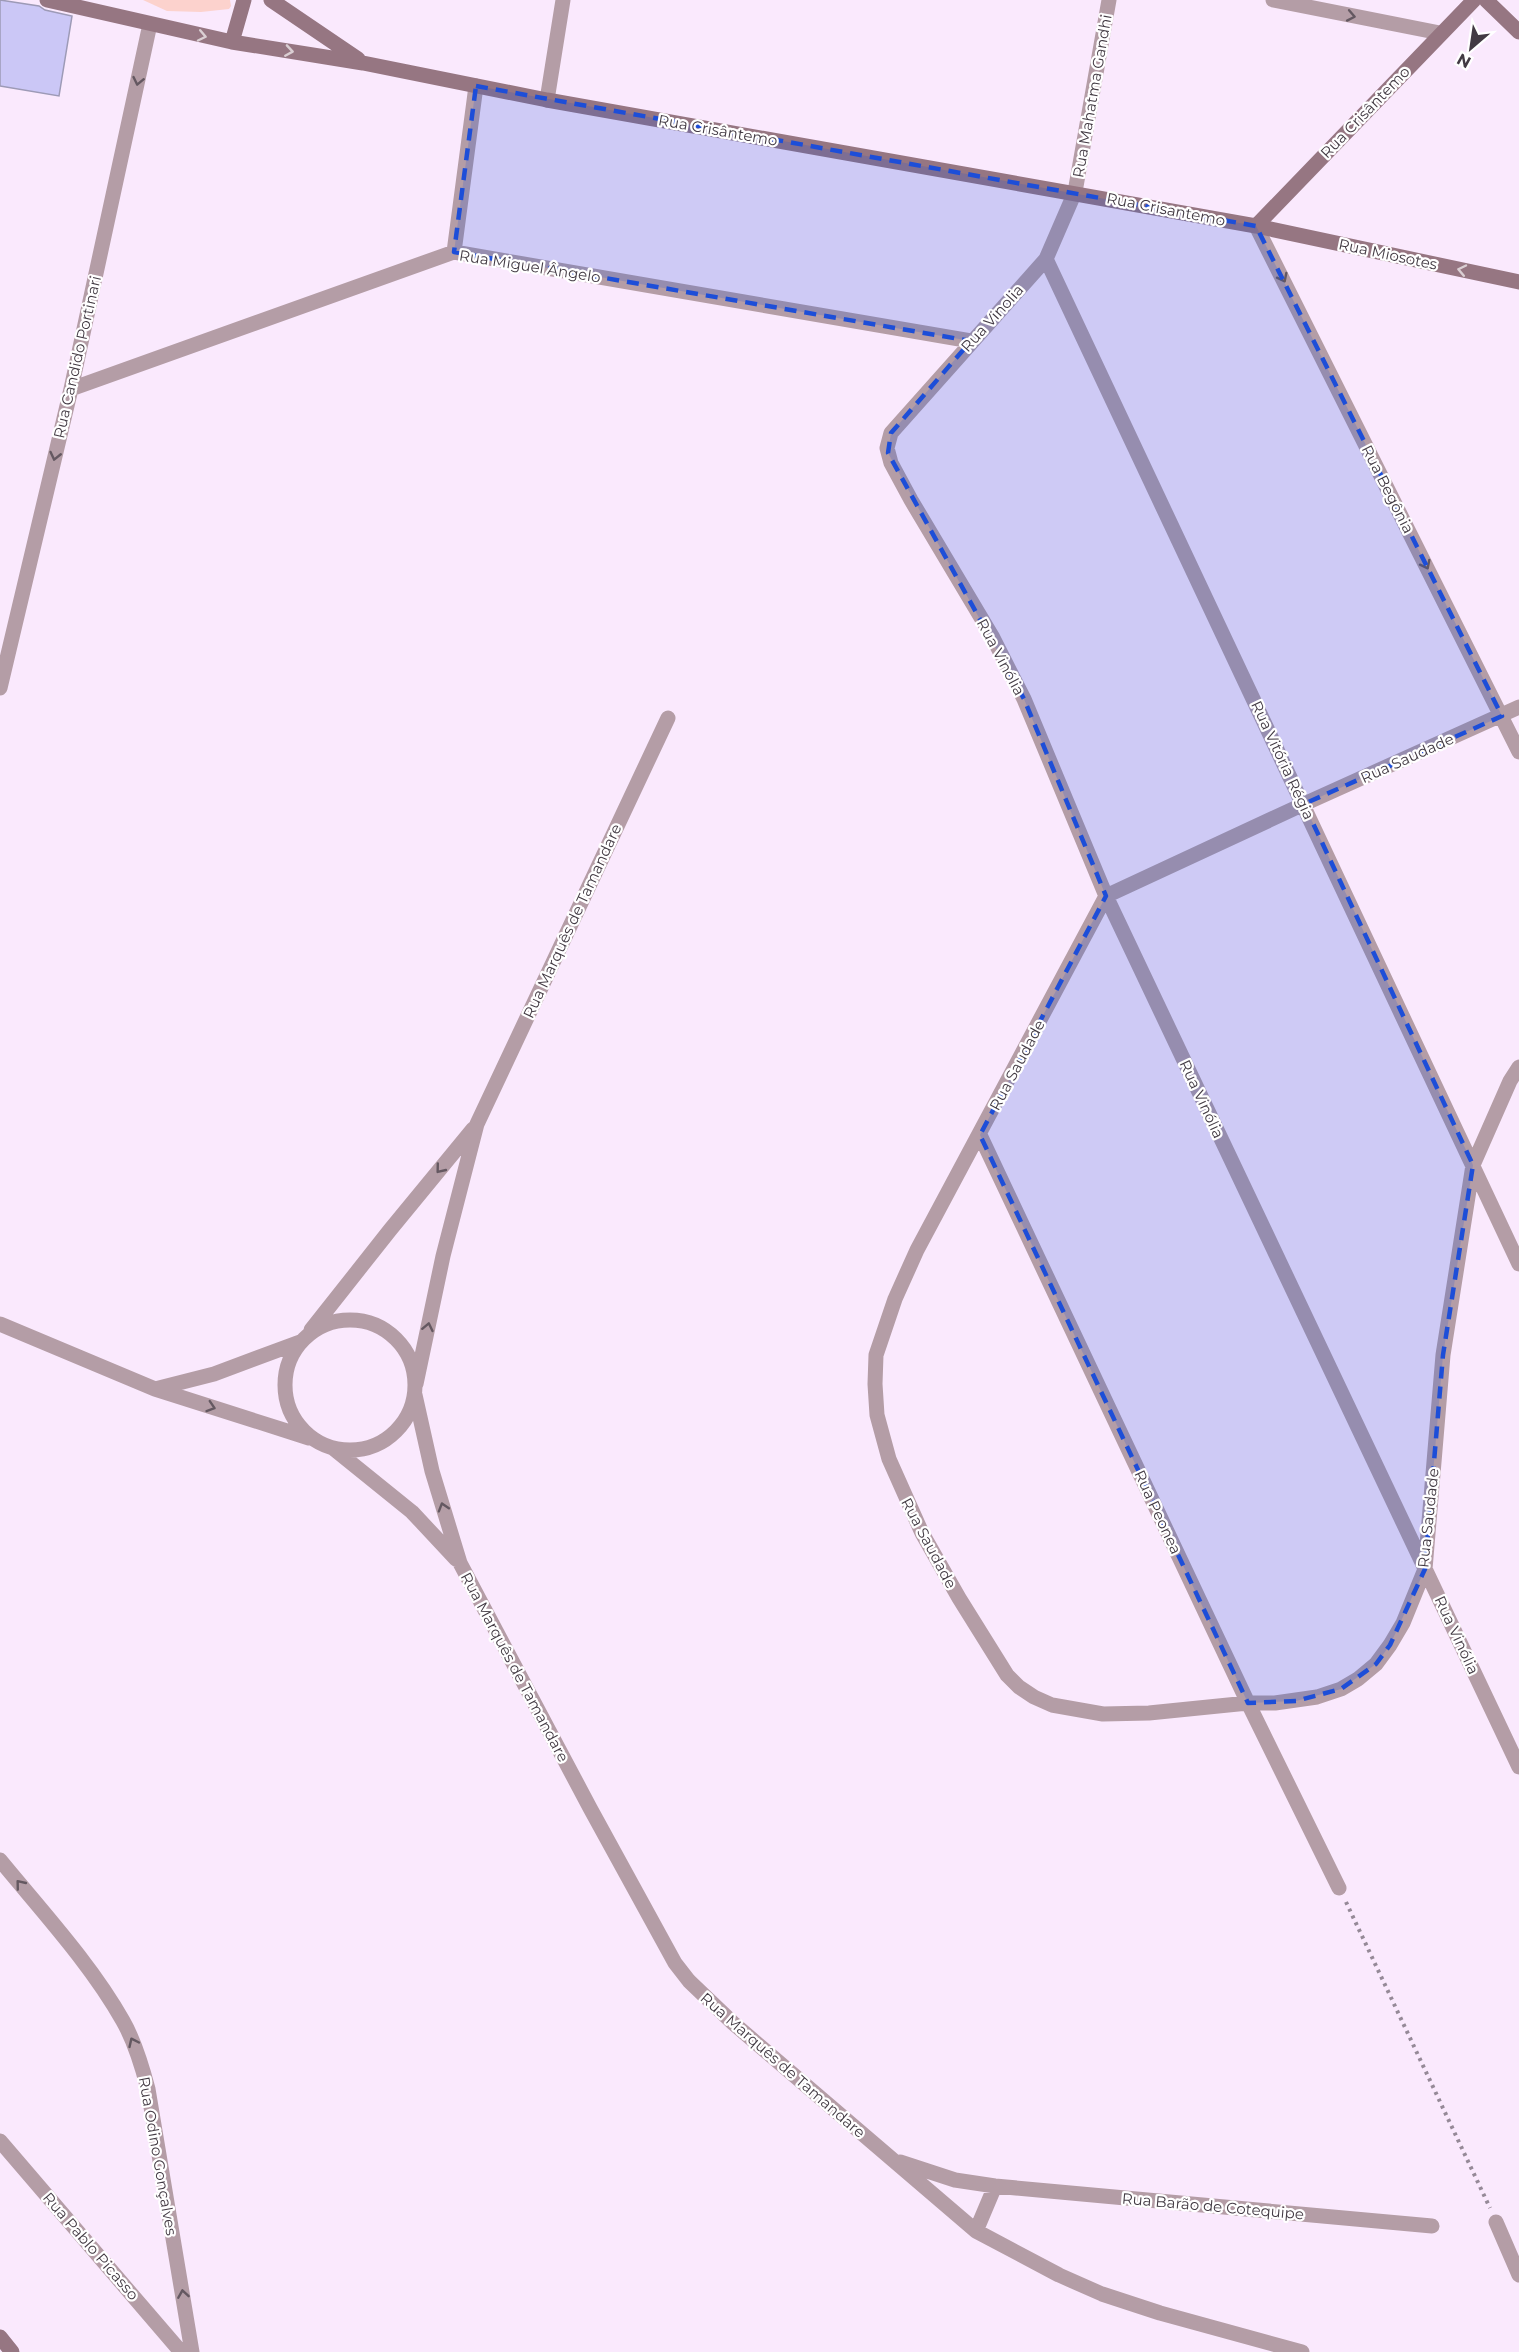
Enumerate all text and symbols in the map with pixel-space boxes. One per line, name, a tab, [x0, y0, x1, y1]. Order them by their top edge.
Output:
one-way arrow	[1346, 8, 1356, 21]
street label: Rua Mahatma Gandhi	[1068, 13, 1116, 179]
north arrow	[1441, 18, 1501, 78]
one-way arrow	[197, 28, 207, 41]
one-way arrow	[284, 44, 294, 57]
text: N	[1454, 49, 1474, 72]
street label: Rua Crisântemo	[1316, 62, 1414, 162]
one-way arrow	[132, 76, 145, 86]
street label: Rua Crisântemo	[657, 110, 779, 150]
street label: Rua Crisantemo	[1105, 188, 1227, 230]
street label: Rua Miosotes	[1337, 234, 1439, 274]
street label: Rua Miguel Ângelo	[458, 245, 602, 287]
one-way arrow	[1457, 264, 1467, 277]
one-way arrow	[1275, 272, 1287, 283]
street label: Rua Candido Portinari	[49, 274, 105, 440]
street label: Rua Vinolia	[957, 280, 1027, 356]
street label: Rua Begônia	[1358, 442, 1418, 536]
one-way arrow	[49, 451, 62, 461]
one-way arrow	[1419, 559, 1431, 570]
street label: Rua Vinólia	[973, 615, 1029, 699]
street label: Rua Vitória Régia	[1247, 698, 1319, 822]
street label: Rua Saudade	[1357, 729, 1457, 787]
street label: Rua Marquês de Tamandare	[519, 821, 625, 1021]
street label: Rua Saudade	[985, 1016, 1049, 1114]
street label: Rua Vinólia	[1176, 1057, 1228, 1141]
one-way arrow	[436, 1163, 447, 1174]
one-way arrow	[421, 1322, 434, 1332]
one-way arrow	[205, 1399, 216, 1412]
street label: Rua Peonea	[1130, 1467, 1186, 1557]
street label: Rua Saudade	[1413, 1467, 1443, 1569]
street label: Rua Saudade	[897, 1494, 961, 1592]
one-way arrow	[437, 1502, 450, 1513]
street label: Rua Marquês de Tamandare	[457, 1569, 573, 1765]
street label: Rua Vinólia	[1431, 1593, 1483, 1677]
one-way arrow	[16, 1880, 27, 1891]
street label: Rua Marquês de Tamandare	[697, 1988, 869, 2142]
one-way arrow	[128, 2037, 140, 2048]
street label: Rua Odino Gonçalves	[135, 2075, 181, 2237]
street label: Rua Pablo Picasso	[39, 2188, 143, 2304]
street label: Rua Barão de Cotequipe	[1121, 2189, 1305, 2223]
one-way arrow	[177, 2290, 189, 2299]

